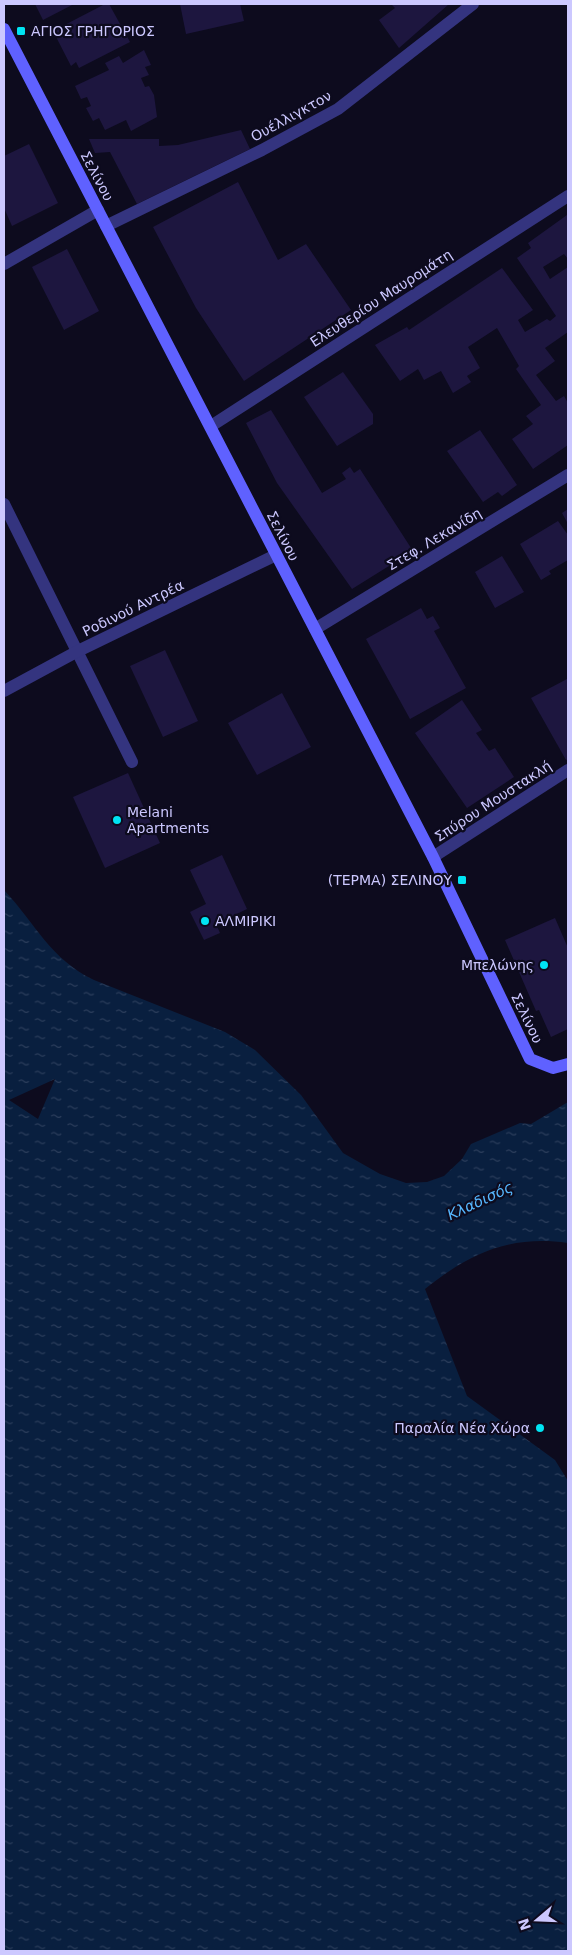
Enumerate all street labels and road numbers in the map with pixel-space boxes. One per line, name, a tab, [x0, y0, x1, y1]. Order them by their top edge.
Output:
street label: Ουέλλιγκτον	[248, 87, 334, 145]
street label: Σελίνου	[77, 148, 117, 204]
street label: Ελευθερίου Μαυρομάτη	[307, 246, 455, 350]
street label: Στεφ. Λεκανίδη	[384, 504, 484, 574]
street label: Σελίνου	[264, 508, 302, 564]
street label: Ροδινού Αντρέα	[80, 577, 186, 639]
street label: Σπύρου Μουστακλή	[432, 757, 554, 845]
street label: Σελίνου	[508, 990, 546, 1046]

